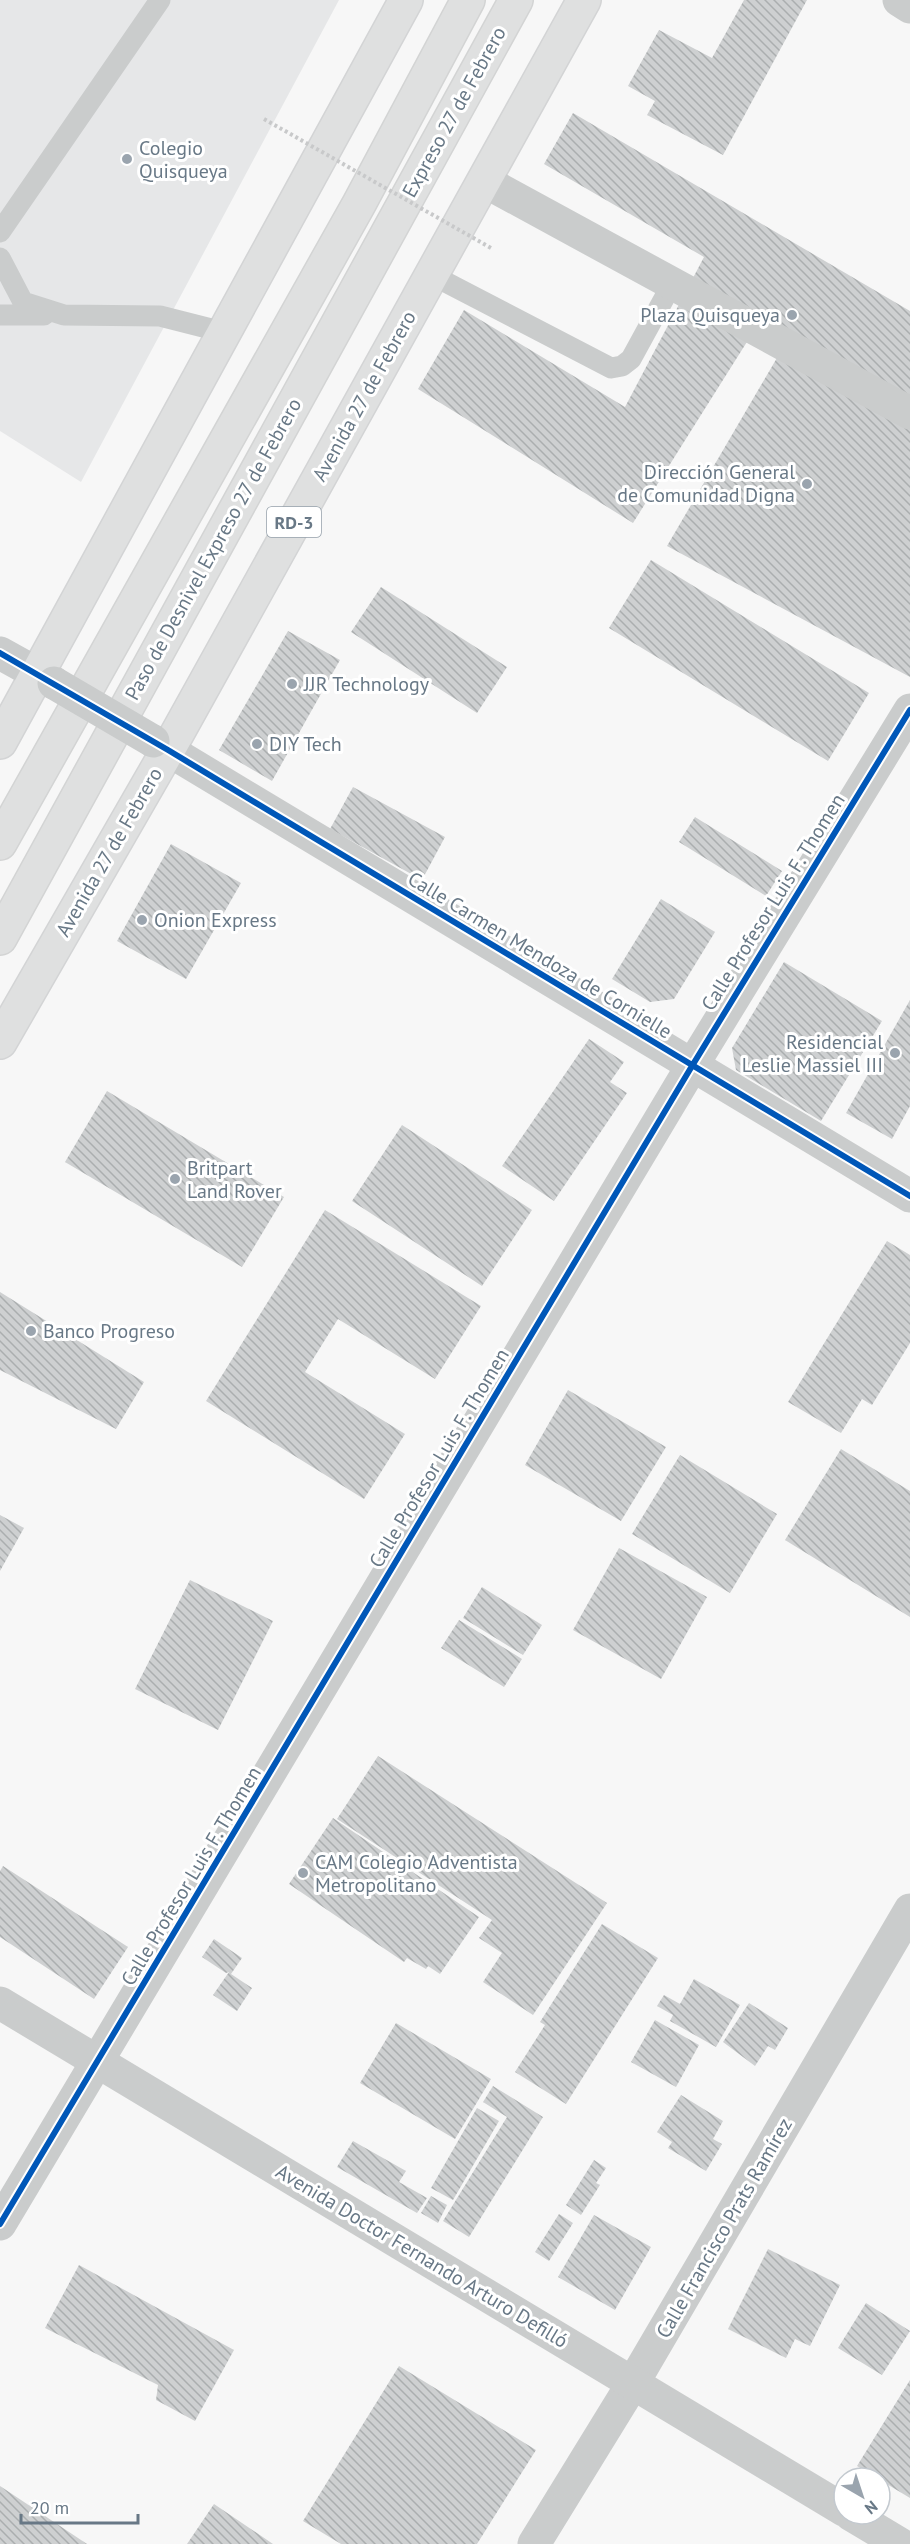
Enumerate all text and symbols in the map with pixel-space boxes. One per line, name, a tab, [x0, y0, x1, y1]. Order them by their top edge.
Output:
street label: Expreso 27 de Febrero	[396, 22, 512, 202]
place label: Colegio Quisqueya	[139, 135, 228, 184]
marker: Colegio Quisqueya	[120, 152, 134, 166]
place label: Plaza Quisqueya	[640, 302, 780, 328]
street label: Avenida 27 de Febrero	[306, 306, 422, 486]
marker: Plaza Quisqueya	[785, 308, 799, 322]
street label: Paso de Desnivel Expreso 27 de Febrero	[119, 393, 307, 705]
place label: Dirección General de Comunidad Digna	[617, 459, 795, 508]
marker: Dirección General de Comunidad Digna	[800, 477, 814, 491]
road number: RD-3	[267, 507, 321, 537]
place label: JJR Technology	[303, 671, 430, 697]
marker: JJR Technology	[285, 677, 299, 691]
place label: DIY Tech	[269, 731, 342, 757]
marker: DIY Tech	[250, 737, 264, 751]
street label: Avenida 27 de Febrero	[50, 763, 168, 941]
street label: Calle Profesor Luis F. Thomen	[695, 789, 851, 1015]
street label: Calle Carmen Mendoza de Cornielle	[403, 866, 677, 1044]
place label: Onion Express	[154, 907, 277, 933]
marker: Onion Express	[135, 913, 149, 927]
place label: Residencial Leslie Massiel III	[742, 1029, 883, 1078]
marker: Residencial Leslie Massiel III	[888, 1046, 902, 1060]
place label: Britpart Land Rover	[187, 1155, 282, 1204]
marker: Britpart Land Rover	[168, 1172, 182, 1186]
place label: Banco Progreso	[43, 1318, 175, 1344]
marker: Banco Progreso	[24, 1324, 38, 1338]
street label: Calle Profesor Luis F. Thomen	[363, 1344, 515, 1572]
street label: Calle Profesor Luis F. Thomen	[115, 1762, 267, 1990]
place label: CAM Colegio Adventista Metropolitano	[315, 1849, 518, 1898]
marker: CAM Colegio Adventista Metropolitano	[296, 1866, 310, 1880]
street label: Calle Francisco Prats Ramírez	[650, 2113, 798, 2343]
street label: Avenida Doctor Fernando Arturo Defilló	[271, 2158, 573, 2354]
north arrow	[832, 2466, 892, 2526]
scale bar	[21, 2487, 138, 2525]
text: 20 m	[30, 2496, 69, 2519]
text: N	[861, 2497, 882, 2519]

